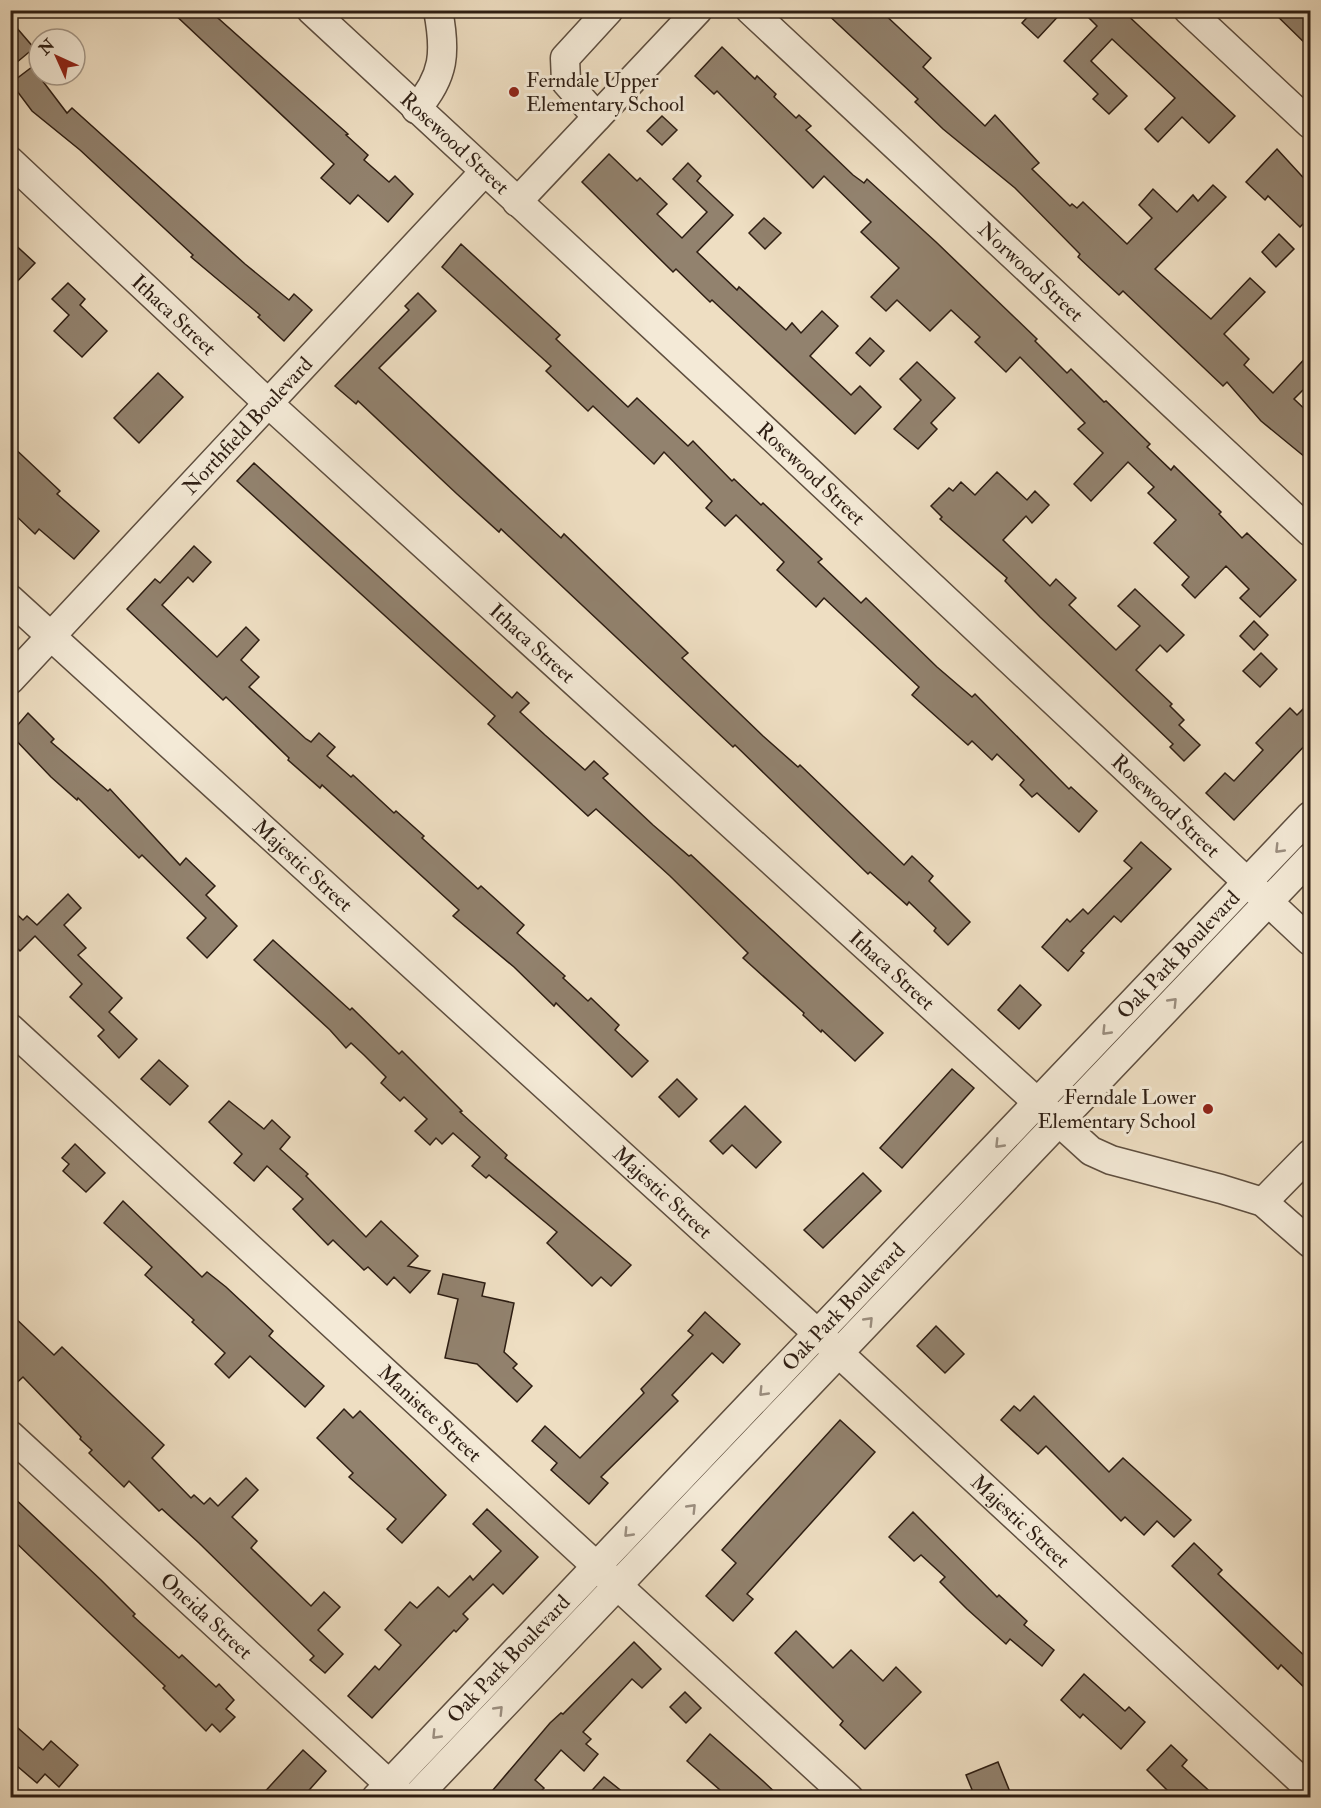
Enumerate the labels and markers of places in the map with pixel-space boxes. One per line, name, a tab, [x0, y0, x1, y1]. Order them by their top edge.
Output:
place label: Ferndale Upper Elementary School	[526, 67, 685, 118]
marker: Ferndale Upper Elementary School	[507, 85, 521, 99]
place label: Ferndale Lower Elementary School	[1038, 1084, 1197, 1135]
marker: Ferndale Lower Elementary School	[1201, 1102, 1215, 1116]

